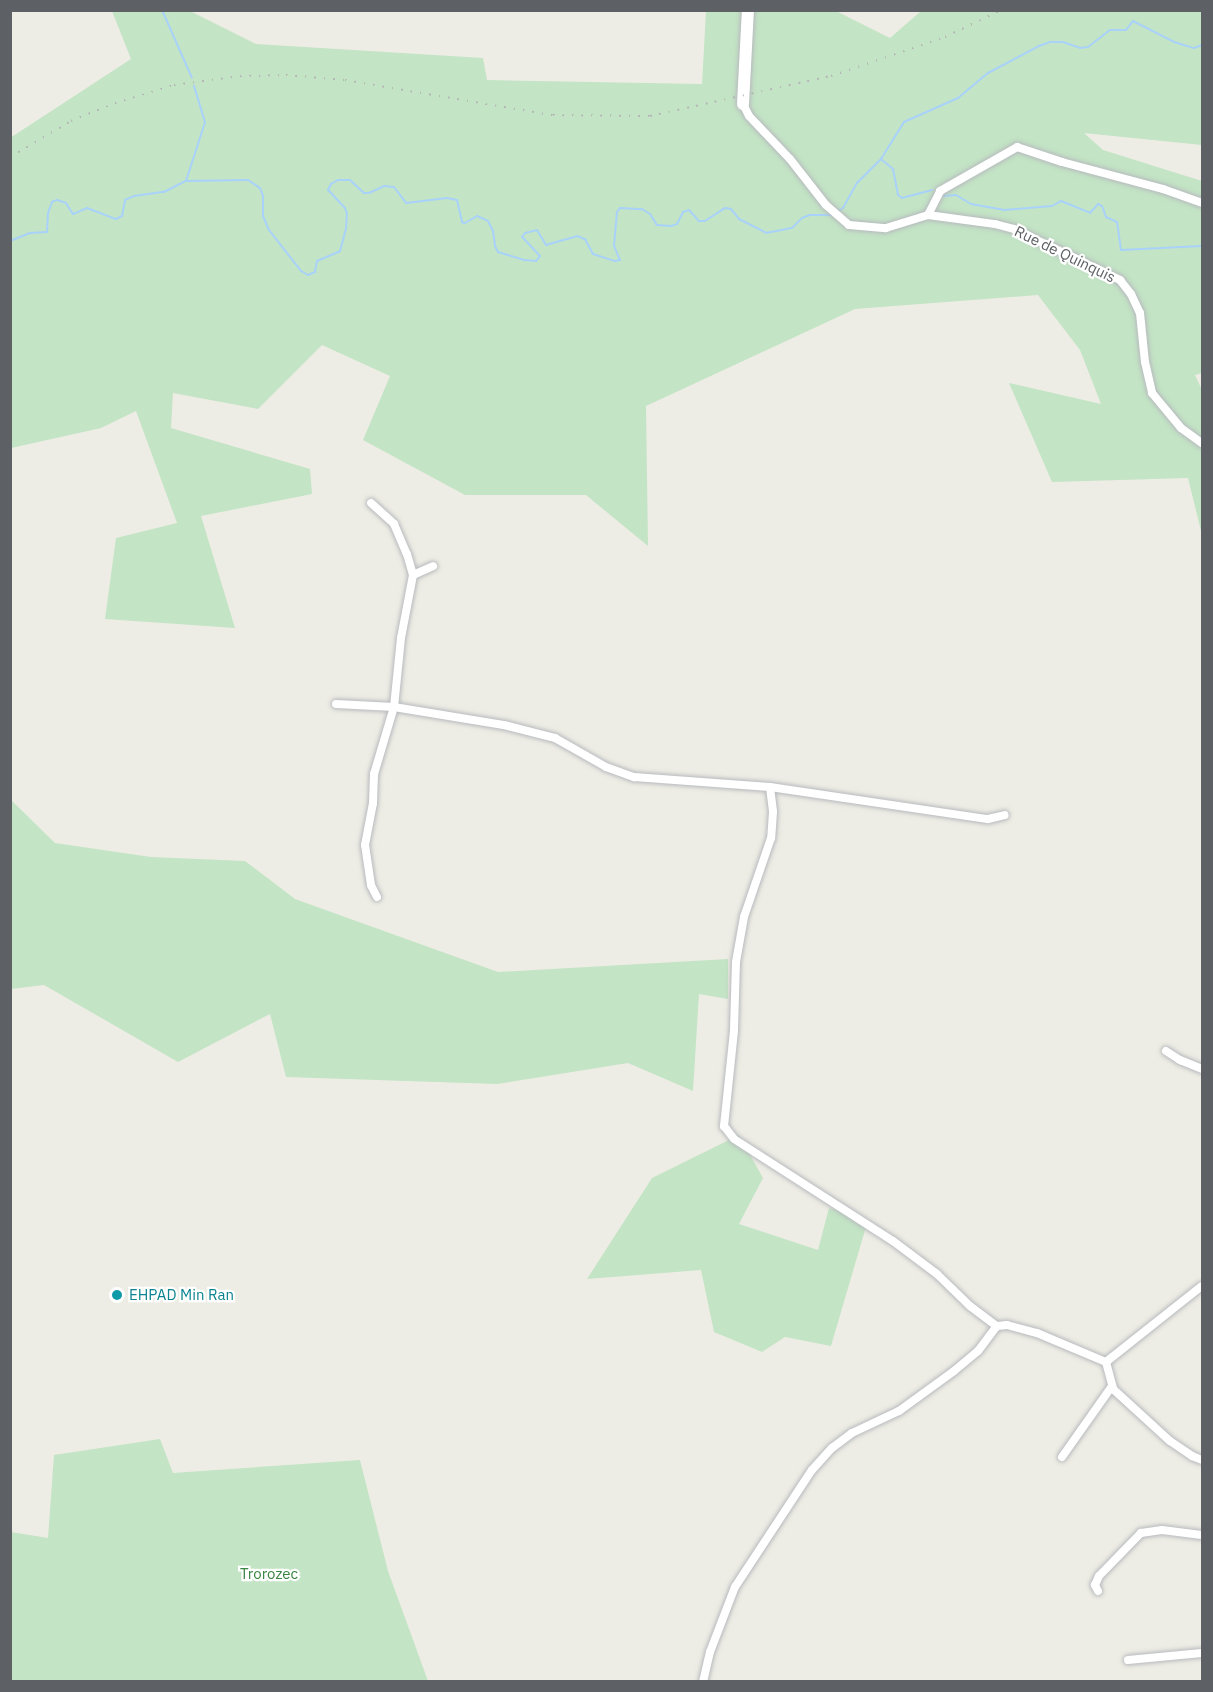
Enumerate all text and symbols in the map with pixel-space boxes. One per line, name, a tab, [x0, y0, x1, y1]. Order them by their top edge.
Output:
street label: Rue de Quinquis	[1012, 222, 1118, 286]
place label: EHPAD Min Ran	[129, 1286, 234, 1304]
marker: EHPAD Min Ran	[110, 1288, 124, 1302]
park label: Trorozec	[240, 1565, 298, 1583]

